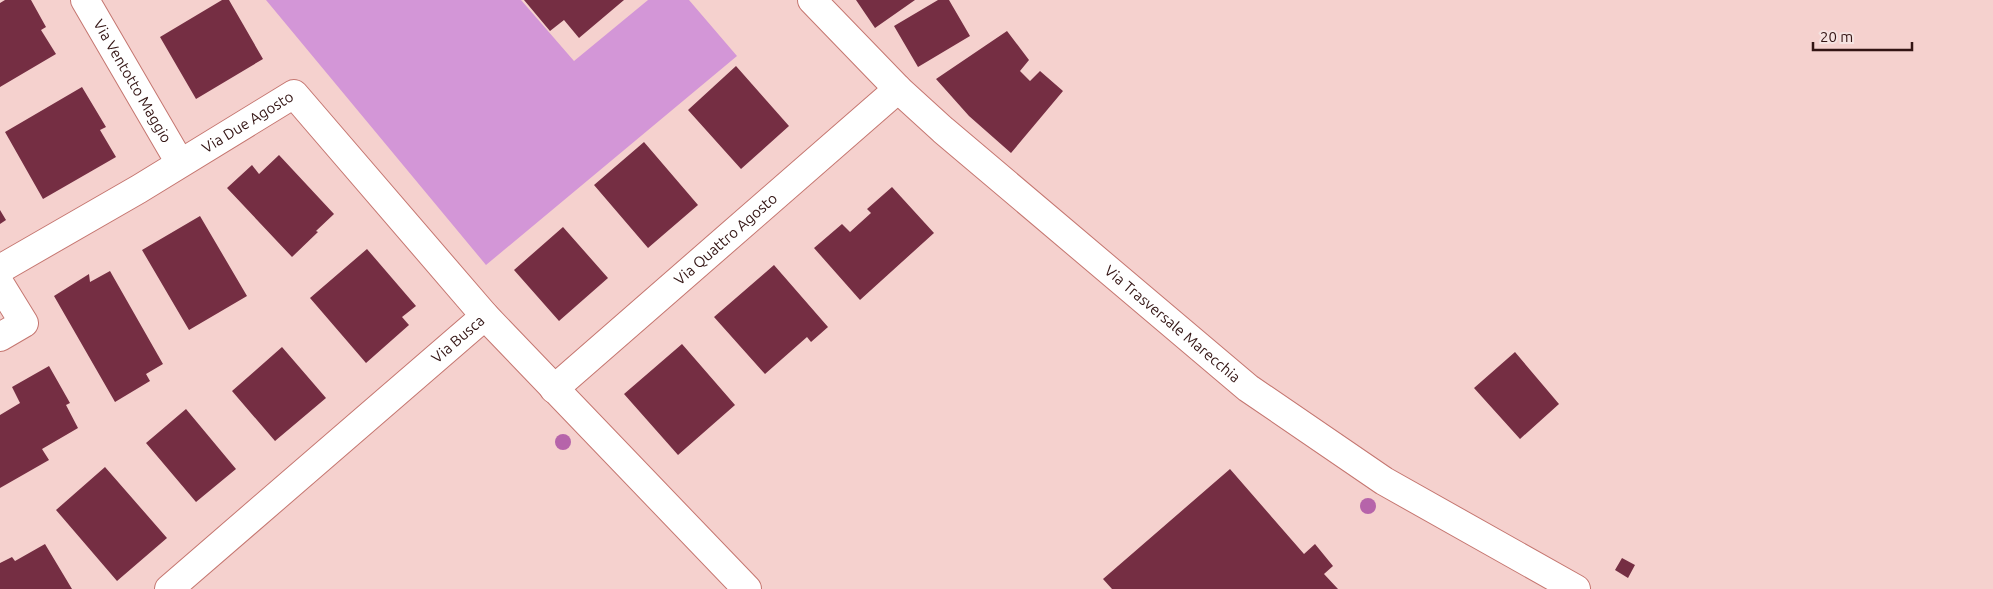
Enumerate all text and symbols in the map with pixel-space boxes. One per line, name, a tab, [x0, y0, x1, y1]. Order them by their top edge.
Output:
street label: Via Ventotto Maggio	[90, 16, 175, 146]
scale bar	[1813, 20, 1912, 52]
text: 20 m	[1820, 28, 1853, 45]
street label: Via Due Agosto	[199, 87, 296, 156]
street label: Via Quattro Agosto	[671, 189, 780, 288]
street label: Via Trasversale Marecchia	[1101, 261, 1244, 386]
street label: Via Busca	[428, 312, 488, 366]

